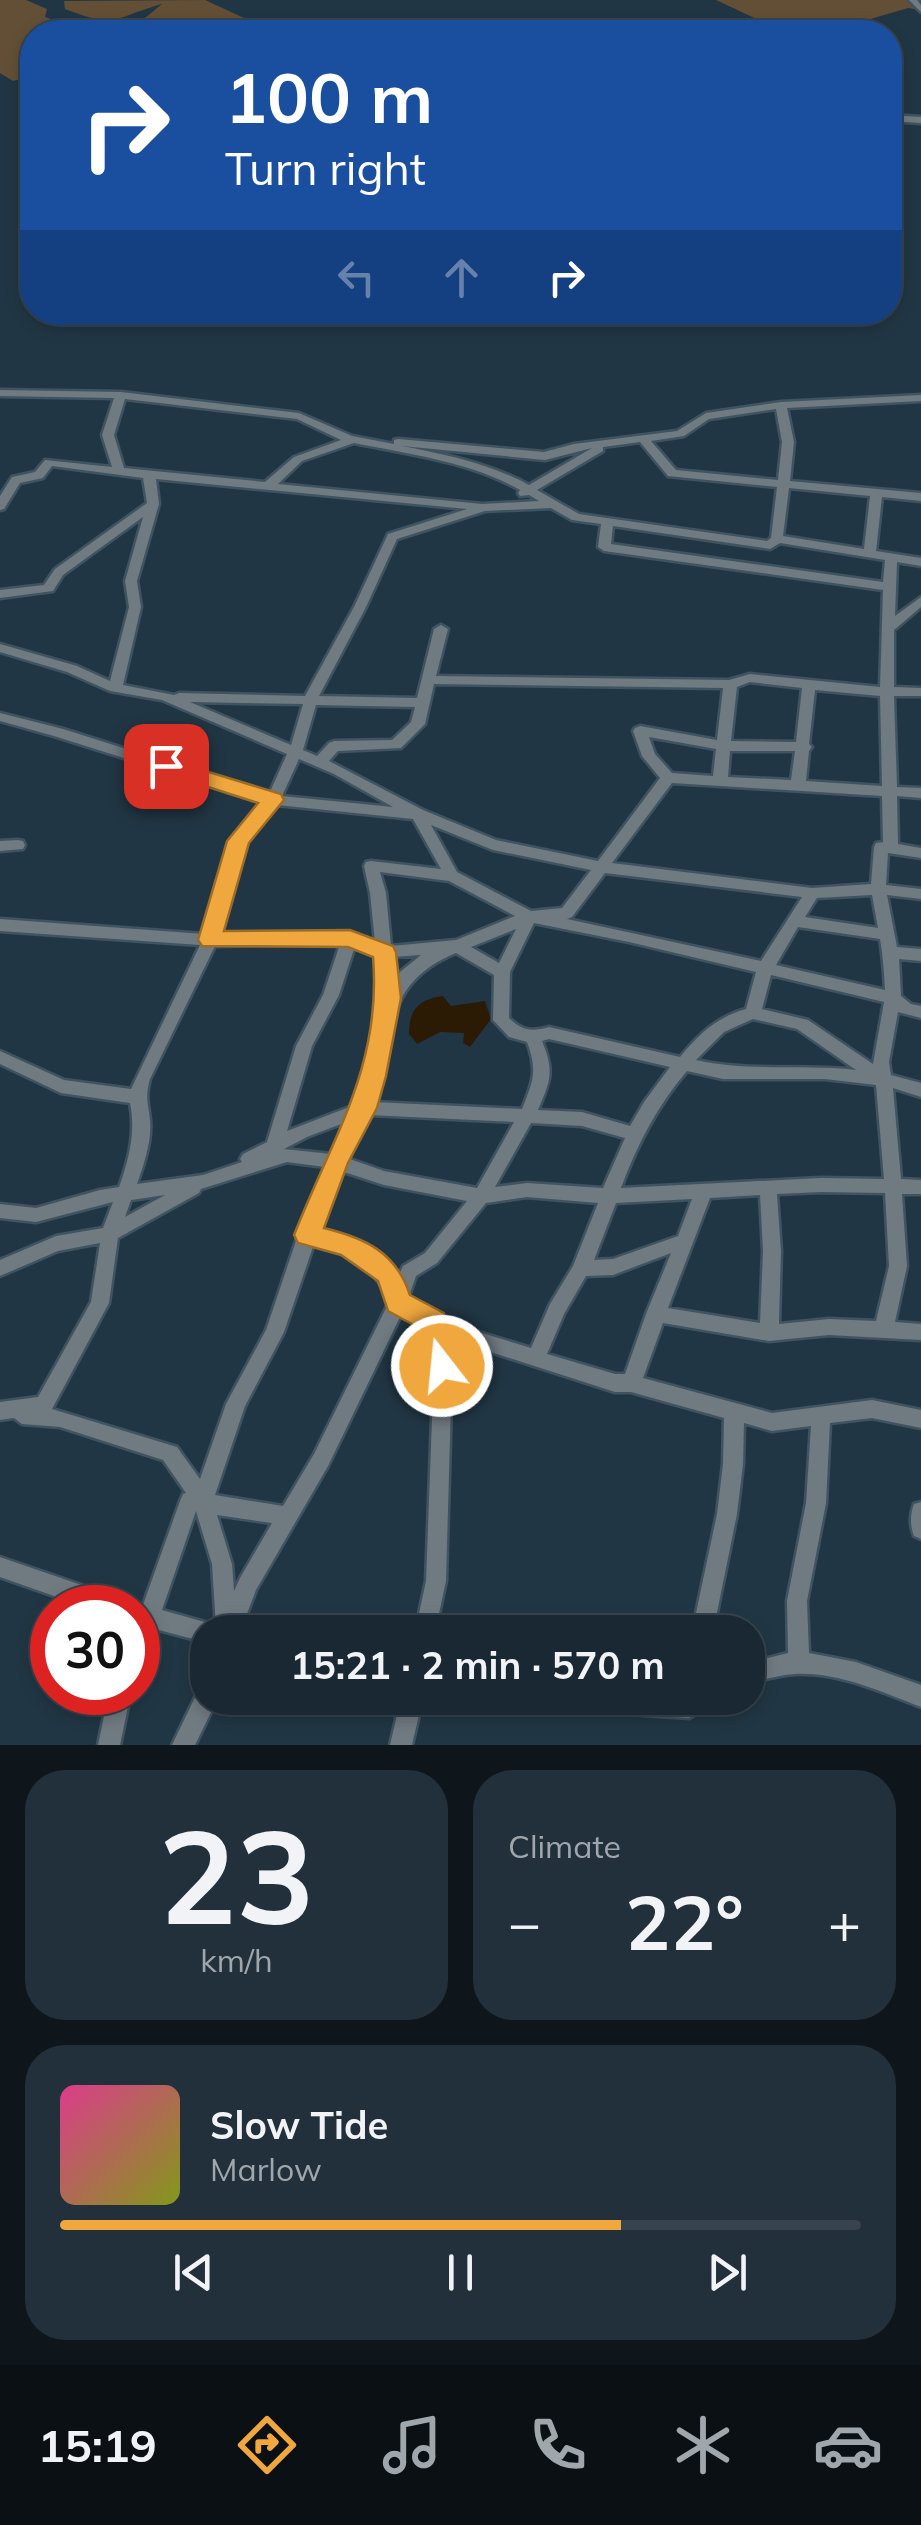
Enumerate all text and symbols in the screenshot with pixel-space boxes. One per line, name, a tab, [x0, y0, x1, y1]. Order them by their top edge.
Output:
text: 100 m	[225, 53, 433, 141]
icon: right	[60, 60, 190, 190]
text: Turn right	[225, 140, 426, 196]
icon: left	[329, 250, 384, 305]
icon: ahead	[434, 250, 489, 305]
icon: right	[539, 250, 594, 305]
pin	[124, 724, 209, 809]
icon: arrive	[139, 739, 194, 794]
position arrow	[390, 1314, 494, 1418]
speed limit sign: 30	[30, 1585, 160, 1715]
text: 15:21 · 2 min · 570 m	[290, 1641, 665, 1689]
text: 23	[158, 1793, 315, 1957]
text: Climate	[508, 1826, 621, 1866]
text: 22°	[625, 1875, 744, 1969]
text: −	[508, 1888, 541, 1957]
text: +	[828, 1888, 861, 1957]
text: km/h	[200, 1940, 273, 1980]
text: Slow Tide	[210, 2101, 388, 2149]
text: Marlow	[210, 2149, 322, 2189]
icon: previous	[166, 2245, 221, 2300]
icon: pause	[433, 2245, 488, 2300]
icon: next	[700, 2245, 755, 2300]
icon: directions	[232, 2410, 302, 2480]
icon: music	[377, 2410, 447, 2480]
icon: phone	[523, 2410, 593, 2480]
icon: climate	[668, 2410, 738, 2480]
icon: car	[813, 2410, 883, 2480]
text: 15:19	[38, 2417, 157, 2473]

